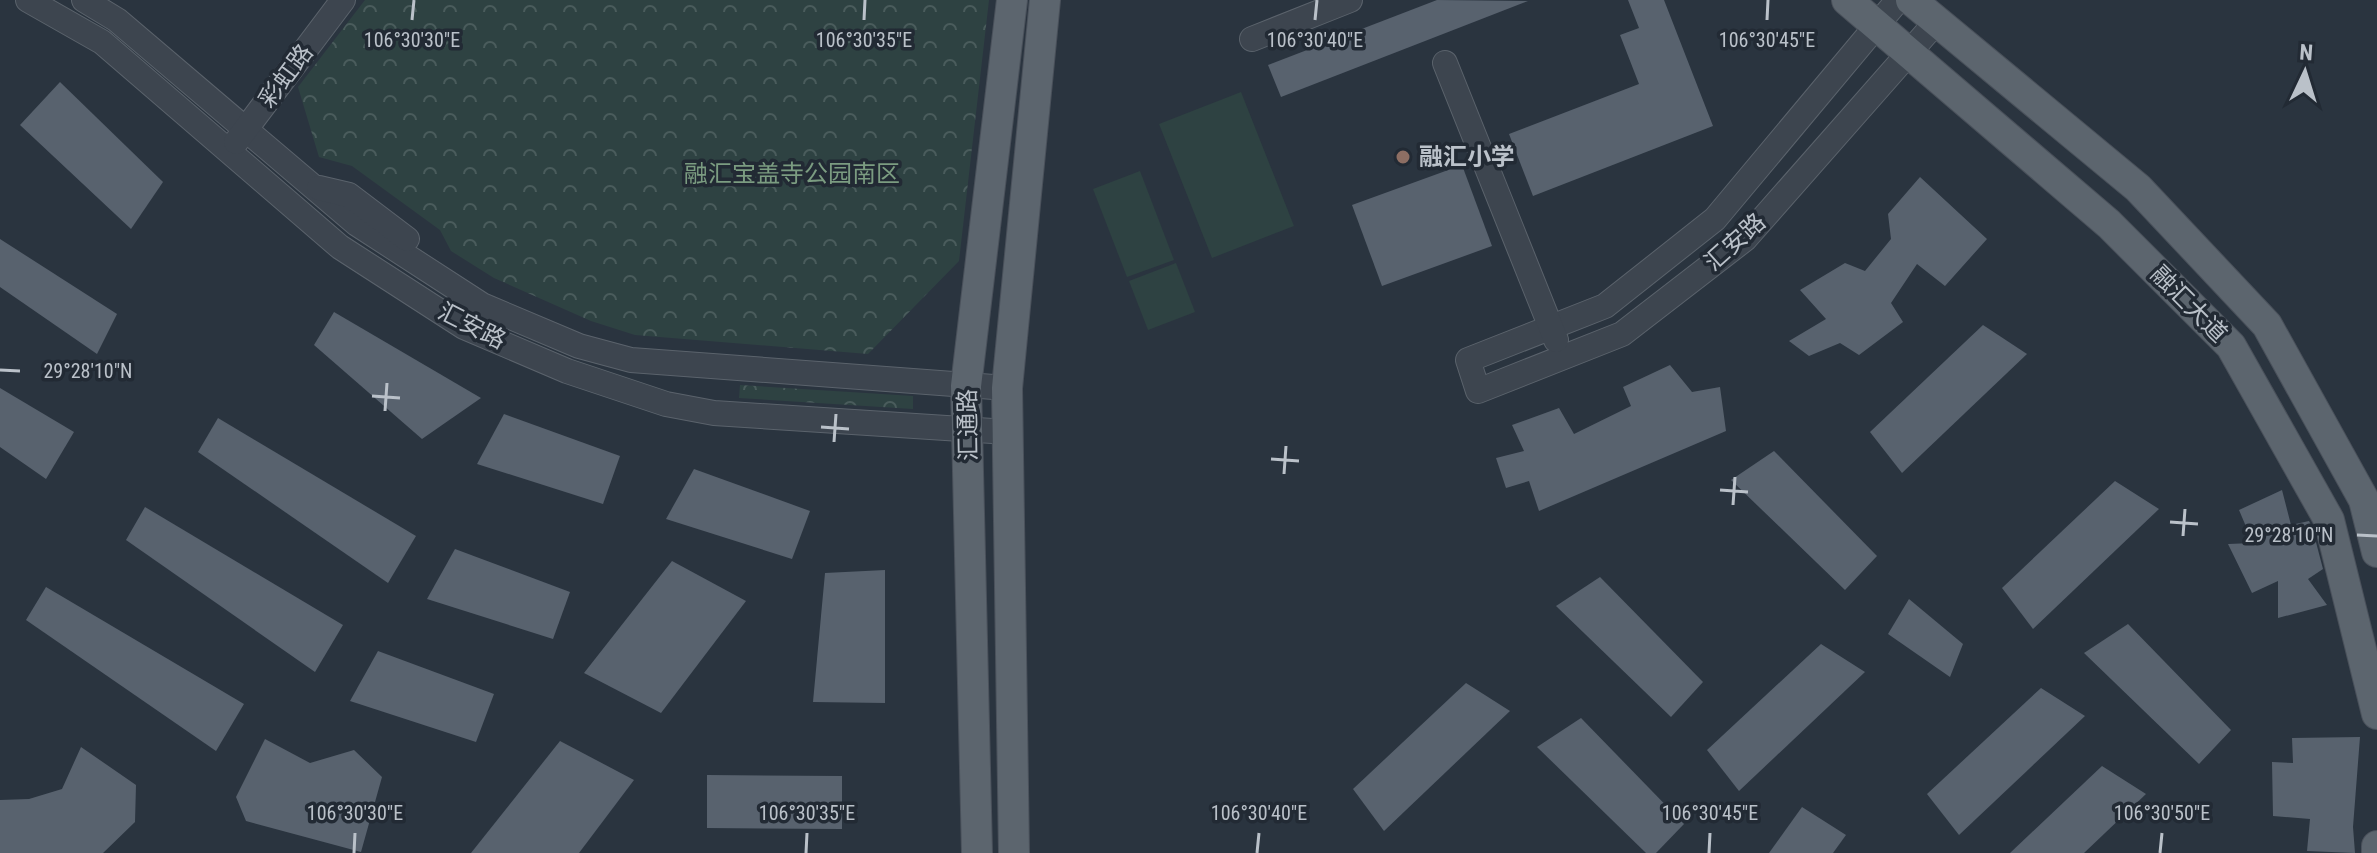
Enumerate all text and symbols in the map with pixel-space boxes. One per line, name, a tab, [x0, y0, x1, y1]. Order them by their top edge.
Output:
text: 106°30'30"E	[364, 28, 460, 52]
text: 106°30'35"E	[816, 28, 912, 52]
text: 106°30'40"E	[1267, 28, 1363, 52]
text: 106°30'45"E	[1719, 28, 1815, 52]
north arrow	[2265, 32, 2345, 112]
street label: 彩虹路	[253, 39, 319, 113]
text: N	[2299, 40, 2314, 65]
place label: 融汇小学	[1419, 143, 1515, 171]
marker: 融汇小学	[1394, 148, 1412, 166]
park label: 融汇宝盖寺公园南区	[684, 160, 900, 188]
street label: 汇安路	[1699, 208, 1771, 276]
street label: 融汇大道	[2145, 260, 2233, 348]
street label: 汇安路	[434, 297, 510, 355]
text: 29°28'10"N	[43, 359, 133, 383]
street label: 汇通路	[953, 389, 983, 461]
text: 29°28'10"N	[2244, 523, 2334, 547]
text: 106°30'30"E	[307, 801, 403, 825]
text: 106°30'35"E	[759, 801, 855, 825]
text: 106°30'40"E	[1211, 801, 1307, 825]
text: 106°30'45"E	[1662, 801, 1758, 825]
text: 106°30'50"E	[2114, 801, 2210, 825]

